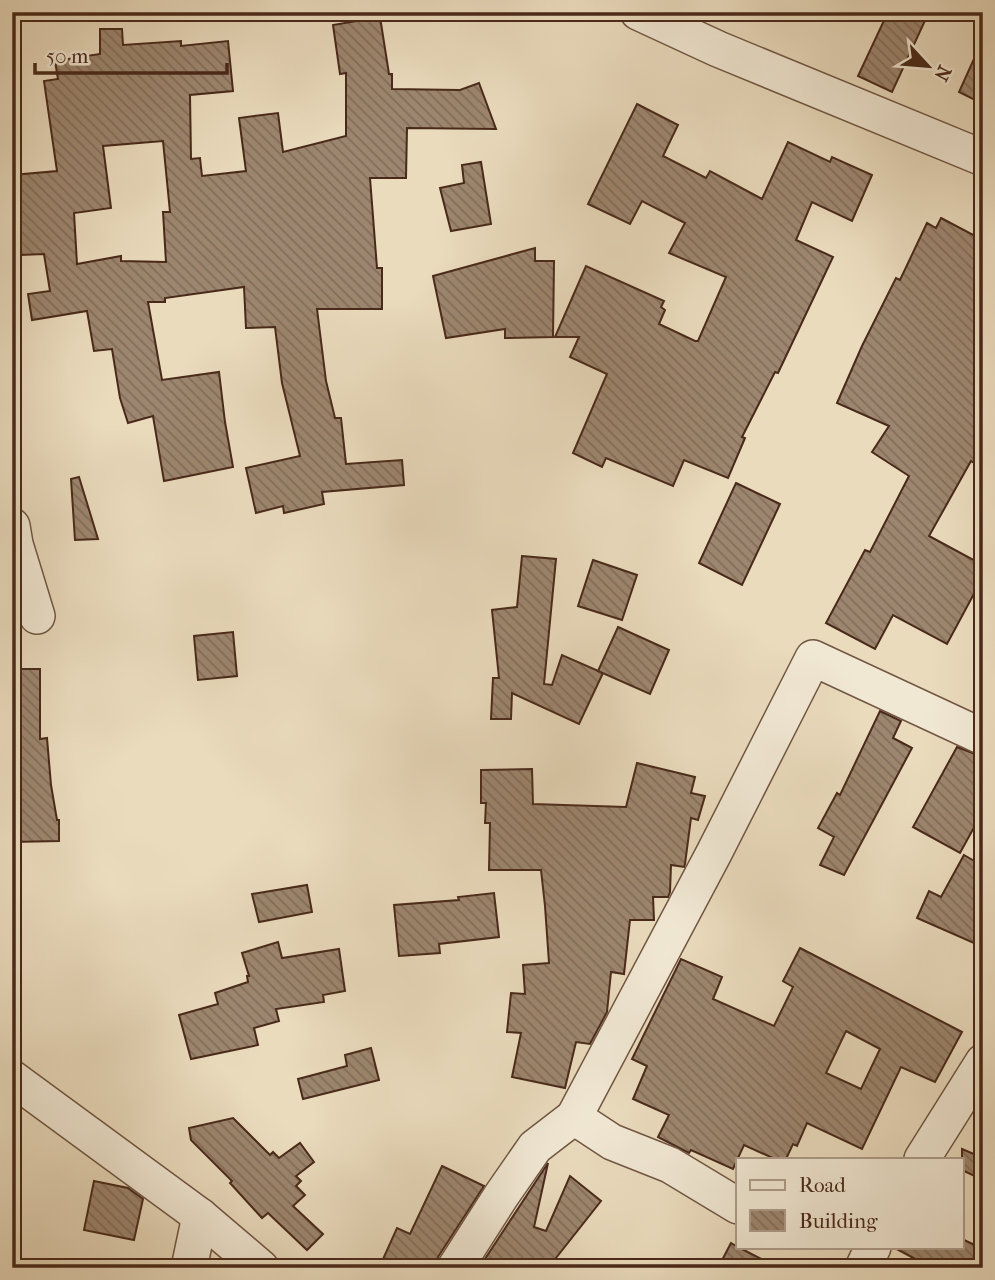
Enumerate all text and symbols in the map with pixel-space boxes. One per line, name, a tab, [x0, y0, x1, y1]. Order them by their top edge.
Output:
scale bar	[35, 32, 228, 76]
north arrow	[894, 32, 964, 102]
text: 50 m	[46, 44, 89, 68]
text: N	[929, 62, 955, 85]
legend	[736, 1158, 964, 1248]
text: Road	[799, 1173, 846, 1197]
text: Building	[799, 1209, 878, 1233]

